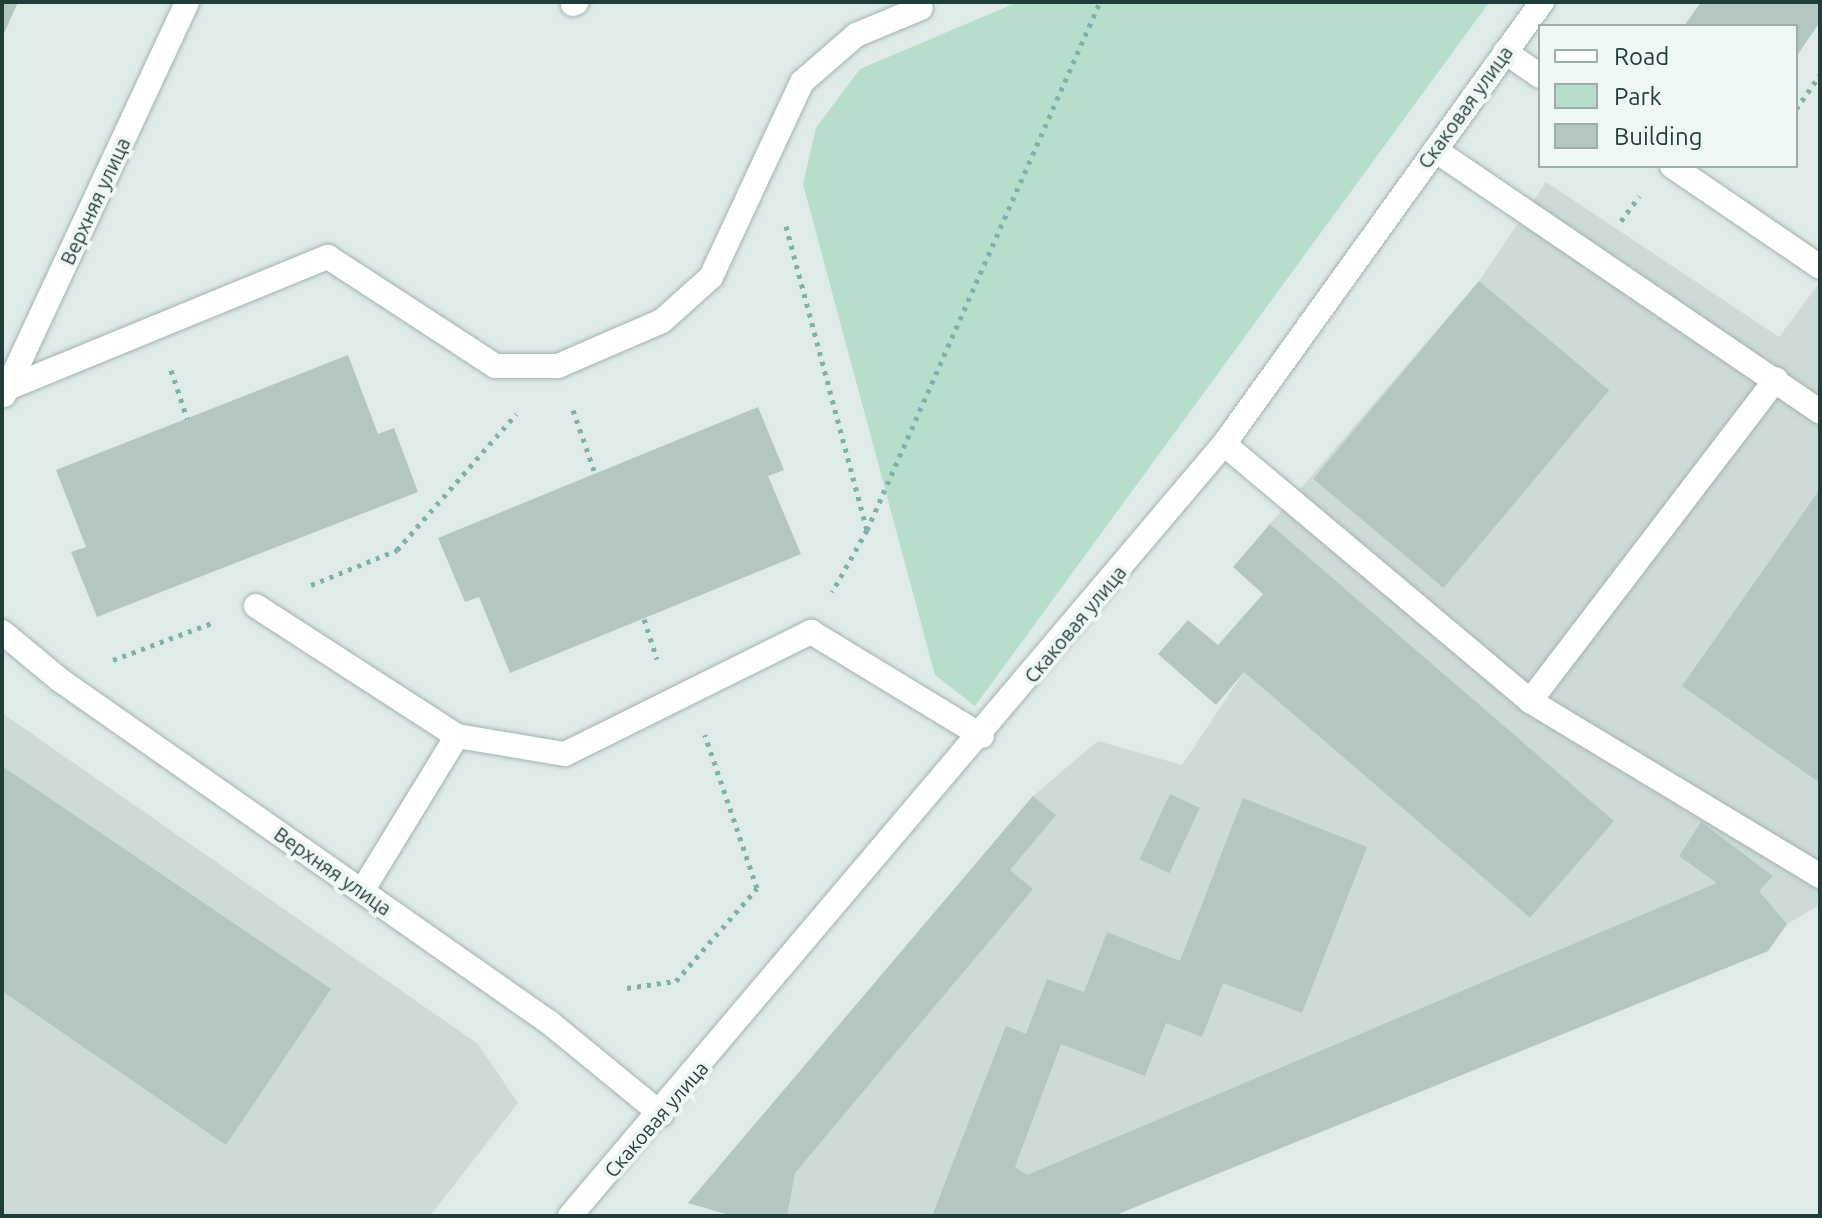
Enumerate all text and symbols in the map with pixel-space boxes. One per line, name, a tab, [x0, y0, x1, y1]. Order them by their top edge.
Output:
legend	[1538, 24, 1798, 168]
street label: Скаковая улица	[1412, 41, 1518, 173]
text: Road	[1614, 43, 1669, 70]
text: Park	[1614, 83, 1662, 110]
text: Building	[1614, 123, 1702, 150]
street label: Верхняя улица	[55, 133, 135, 269]
street label: Скаковая улица	[1019, 560, 1131, 688]
street label: Верхняя улица	[270, 822, 396, 920]
street label: Скаковая улица	[599, 1056, 713, 1182]

